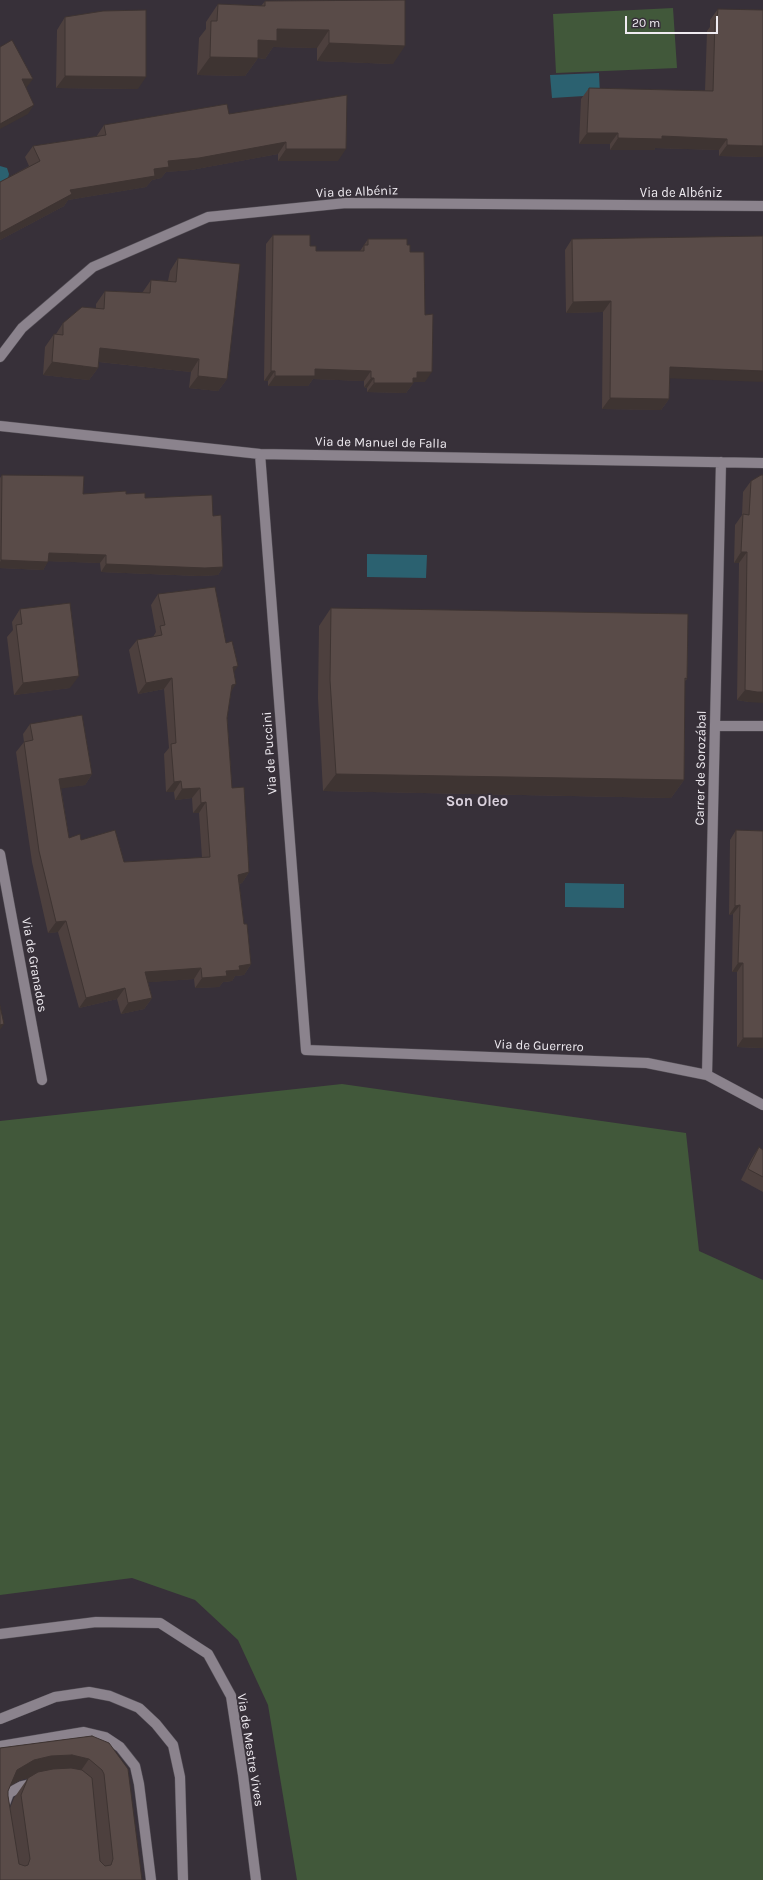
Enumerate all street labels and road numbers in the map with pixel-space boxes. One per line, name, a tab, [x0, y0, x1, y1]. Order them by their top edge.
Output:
street label: Via de Albéniz	[316, 183, 398, 201]
street label: Via de Albéniz	[640, 185, 722, 201]
street label: Via de Manuel de Falla	[315, 434, 447, 452]
street label: Carrer de Sorozábal	[692, 710, 710, 826]
street label: Via de Puccini	[259, 711, 281, 795]
street label: Via de Granados	[18, 916, 50, 1014]
street label: Via de Guerrero	[494, 1037, 584, 1055]
street label: Via de Mestre Vives	[233, 1692, 267, 1808]

